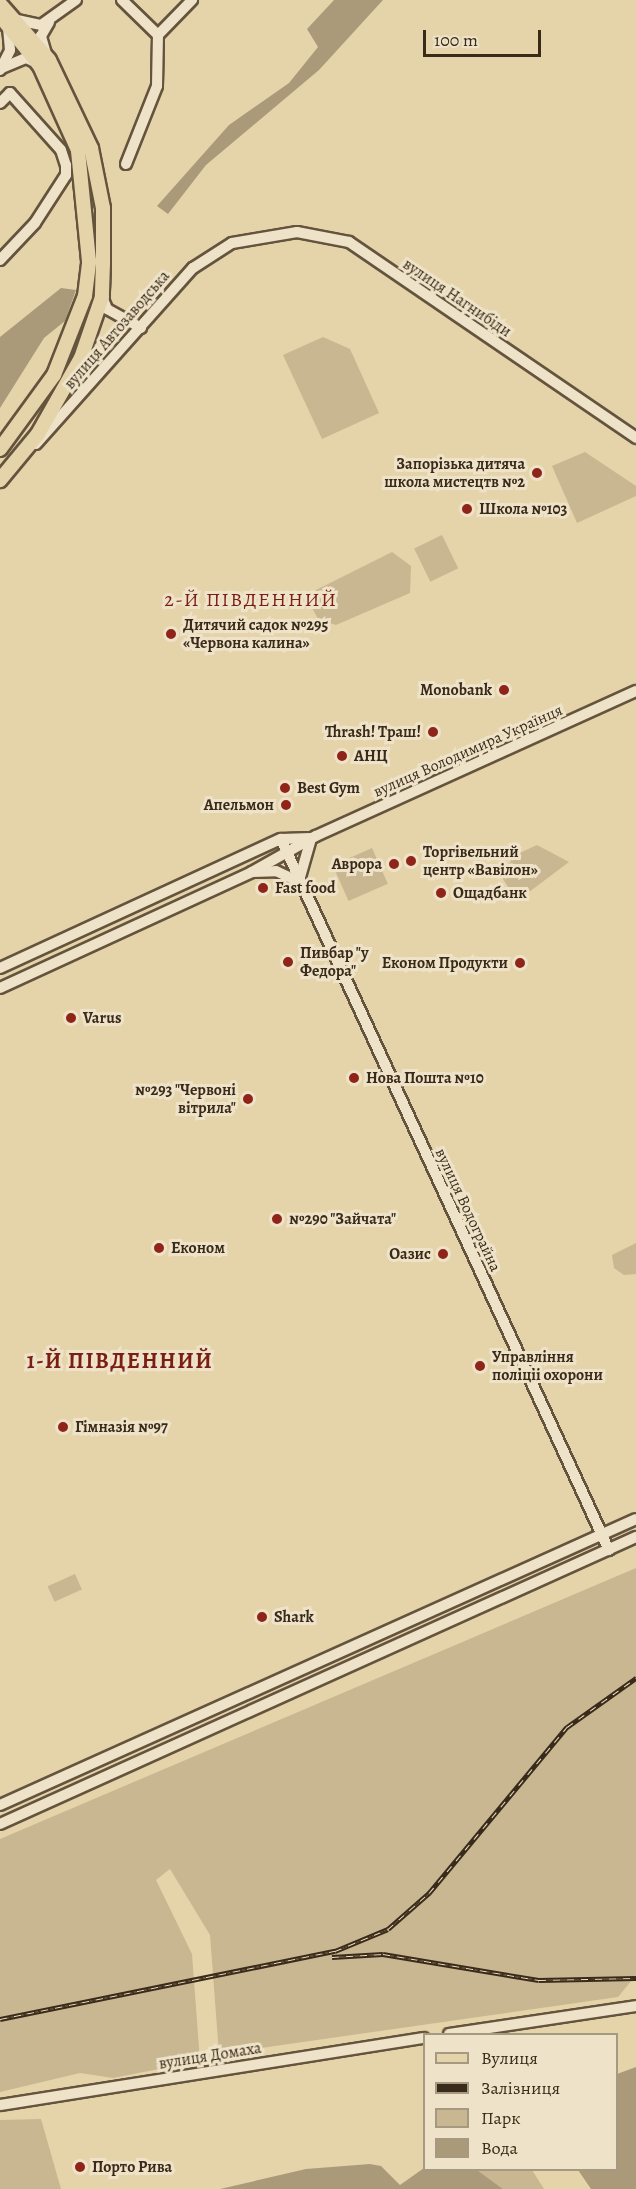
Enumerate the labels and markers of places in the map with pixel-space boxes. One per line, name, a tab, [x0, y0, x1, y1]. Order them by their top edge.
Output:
place label: Запорізька дитяча школа мистецтв №2	[384, 454, 525, 492]
marker: Запорізька дитяча школа мистецтв №2	[530, 466, 544, 480]
place label: Школа №103	[479, 499, 567, 519]
marker: Школа №103	[460, 502, 474, 516]
place label: Дитячий садок №295 «Червона калина»	[183, 615, 328, 653]
marker: Дитячий садок №295 «Червона калина»	[164, 627, 178, 641]
place label: Monobank	[420, 680, 492, 700]
marker: Monobank	[497, 683, 511, 697]
place label: Thrash! Траш!	[325, 722, 421, 742]
marker: Thrash! Траш!	[426, 725, 440, 739]
place label: АНЦ	[354, 746, 388, 766]
marker: АНЦ	[335, 749, 349, 763]
place label: Best Gym	[297, 778, 360, 798]
marker: Best Gym	[278, 781, 292, 795]
place label: Апельмон	[204, 795, 274, 815]
marker: Апельмон	[279, 798, 293, 812]
place label: Торгівельний центр «Вавілон»	[423, 842, 538, 880]
place label: Аврора	[332, 854, 382, 874]
marker: Торгівельний центр «Вавілон»	[404, 854, 418, 868]
marker: Аврора	[387, 857, 401, 871]
place label: Fast food	[275, 878, 336, 898]
marker: Fast food	[256, 881, 270, 895]
place label: Ощадбанк	[453, 883, 527, 903]
marker: Ощадбанк	[434, 886, 448, 900]
place label: Пивбар "у Федора"	[300, 943, 369, 981]
place label: Економ Продукти	[382, 953, 508, 973]
marker: Пивбар "у Федора"	[281, 955, 295, 969]
marker: Економ Продукти	[513, 956, 527, 970]
place label: Varus	[83, 1008, 121, 1028]
marker: Varus	[64, 1011, 78, 1025]
place label: Нова Пошта №10	[366, 1068, 484, 1088]
marker: Нова Пошта №10	[347, 1071, 361, 1085]
place label: №293 "Червоні вітрила"	[135, 1080, 236, 1118]
marker: №293 "Червоні вітрила"	[241, 1092, 255, 1106]
place label: №290 "Зайчата"	[289, 1209, 396, 1229]
marker: №290 "Зайчата"	[270, 1212, 284, 1226]
place label: Економ	[171, 1238, 225, 1258]
marker: Економ	[152, 1241, 166, 1255]
place label: Оазис	[389, 1244, 431, 1264]
marker: Оазис	[436, 1247, 450, 1261]
place label: Управлiння полiцii охорони	[492, 1347, 603, 1385]
marker: Управлiння полiцii охорони	[473, 1359, 487, 1373]
place label: Гімназія №97	[75, 1417, 168, 1437]
marker: Гімназія №97	[56, 1420, 70, 1434]
place label: Shark	[274, 1607, 314, 1627]
marker: Shark	[255, 1610, 269, 1624]
place label: Порто Рива	[92, 2157, 172, 2177]
marker: Порто Рива	[73, 2160, 87, 2174]

